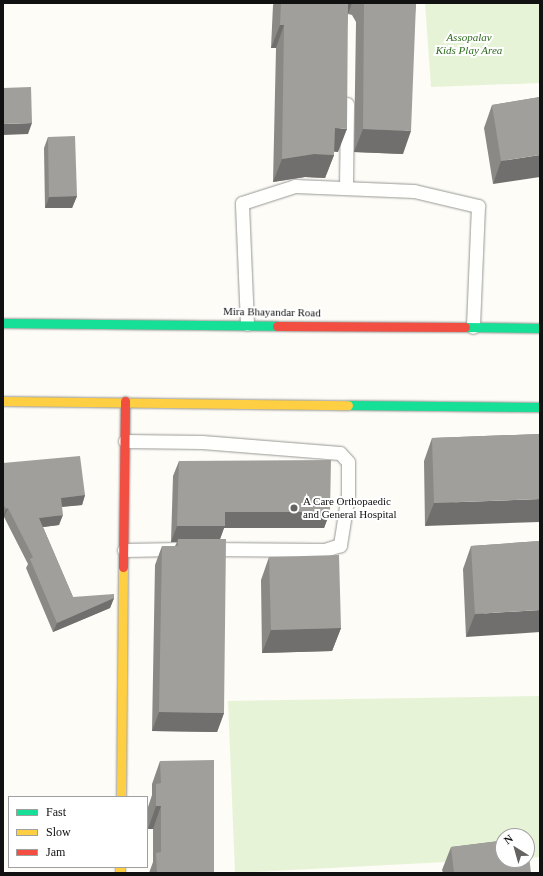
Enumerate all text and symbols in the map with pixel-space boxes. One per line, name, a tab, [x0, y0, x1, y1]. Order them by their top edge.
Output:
park label: Assopalav Kids Play Area	[436, 31, 502, 57]
street label: Mira Bhayandar Road	[223, 305, 321, 319]
place label: A Care Orthopaedic and General Hospital	[303, 495, 396, 521]
marker: A Care Orthopaedic and General Hospital	[288, 502, 300, 514]
legend	[8, 796, 148, 868]
text: Fast	[46, 805, 66, 819]
text: Slow	[46, 825, 71, 839]
north arrow	[495, 828, 535, 868]
text: N	[502, 832, 515, 846]
text: Jam	[46, 845, 65, 859]

